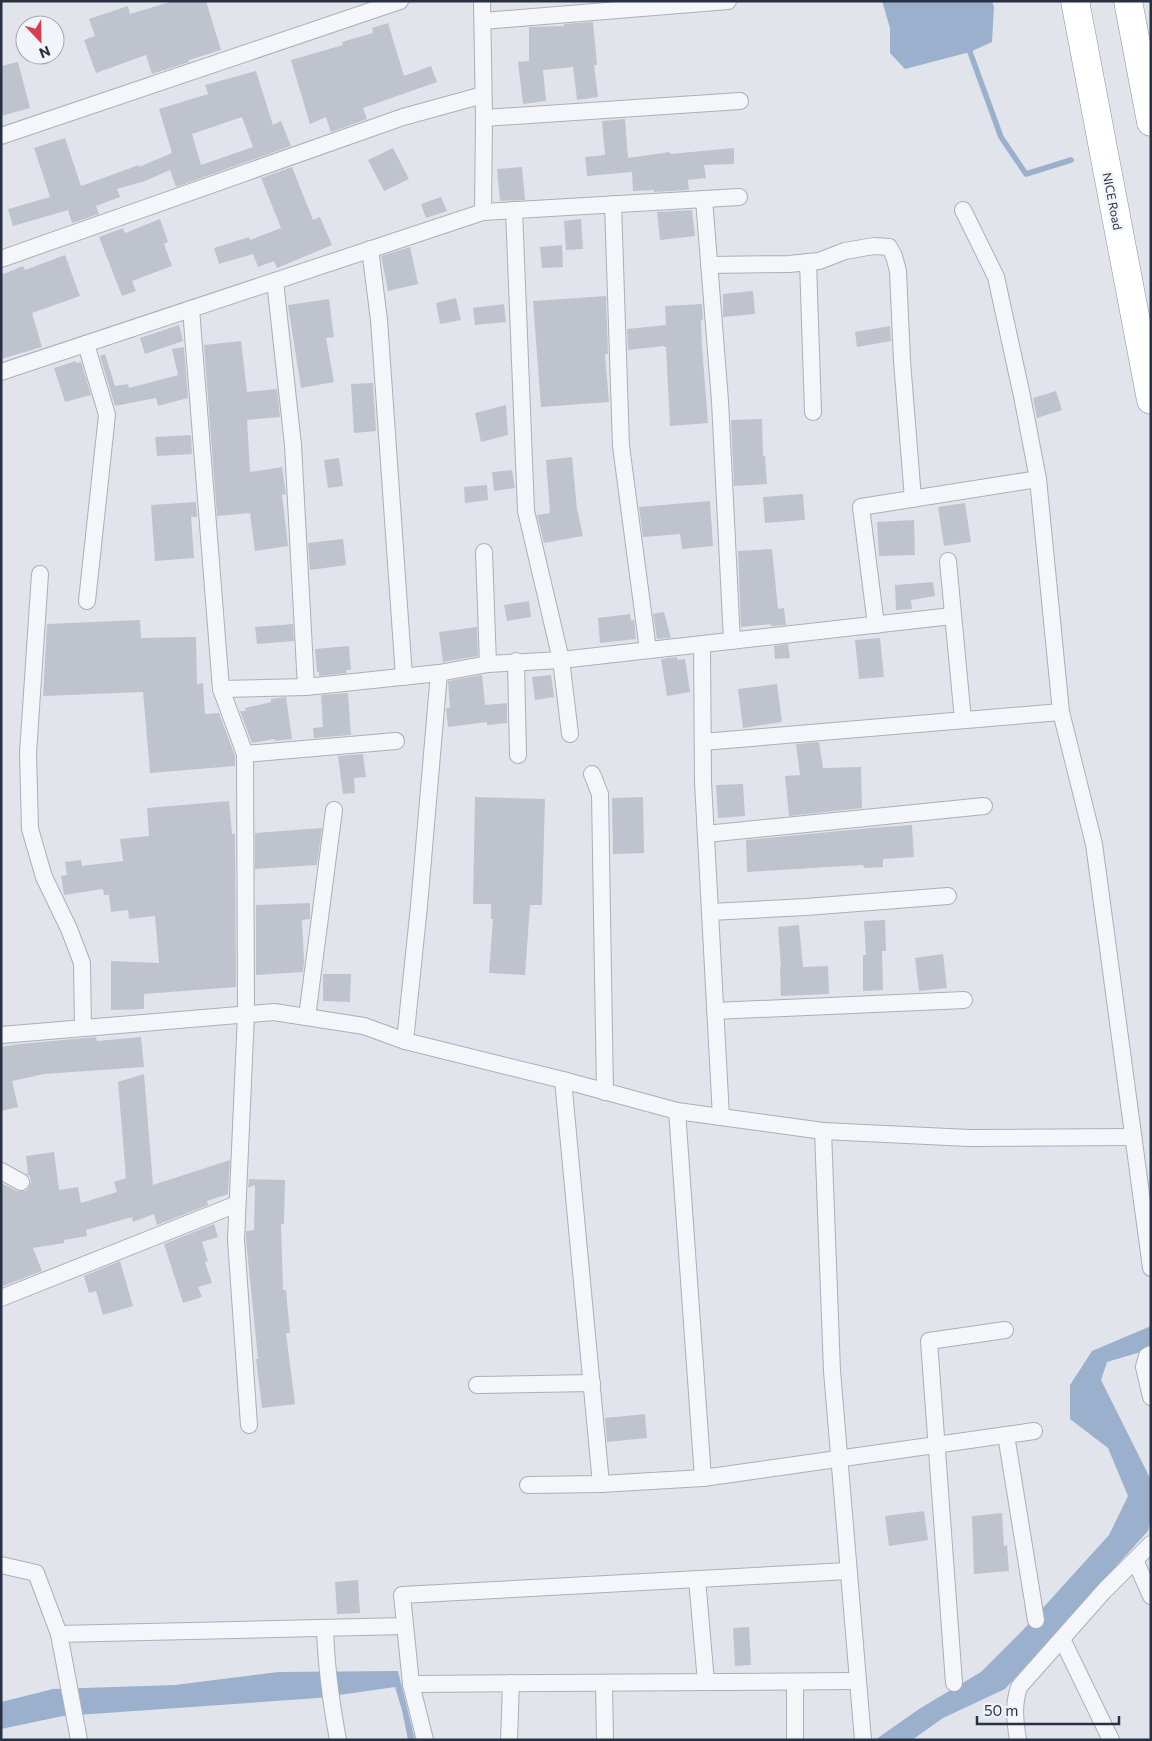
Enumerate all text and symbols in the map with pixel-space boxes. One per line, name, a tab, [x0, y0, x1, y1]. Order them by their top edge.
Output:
north arrow	[15, 15, 65, 65]
text: N	[37, 43, 53, 62]
street label: NICE Road	[1101, 171, 1125, 231]
scale bar	[977, 1694, 1120, 1726]
text: 50 m	[984, 1701, 1018, 1719]

